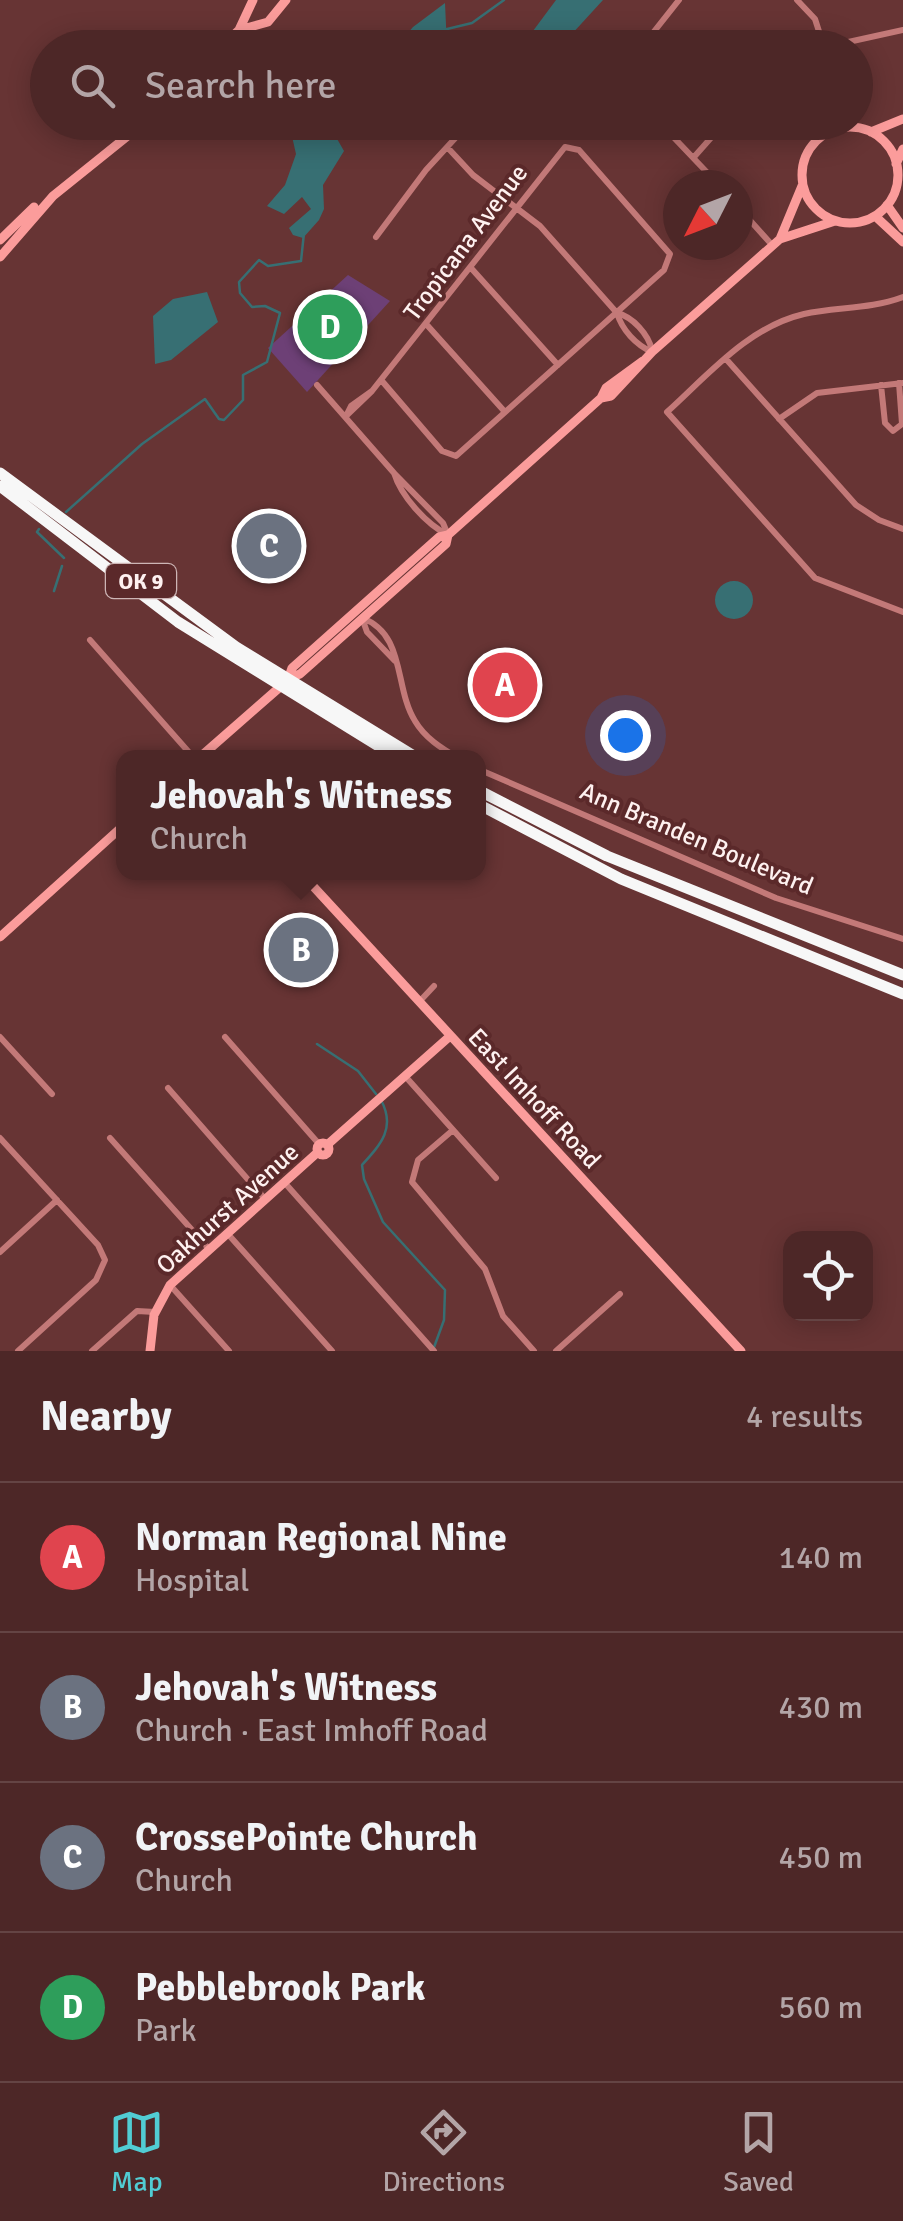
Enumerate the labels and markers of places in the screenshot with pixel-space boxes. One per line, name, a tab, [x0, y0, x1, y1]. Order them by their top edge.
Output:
pin: D	[298, 290, 362, 364]
pin: C	[236, 508, 302, 584]
pin: A	[472, 648, 538, 722]
pin: B	[268, 912, 334, 988]

